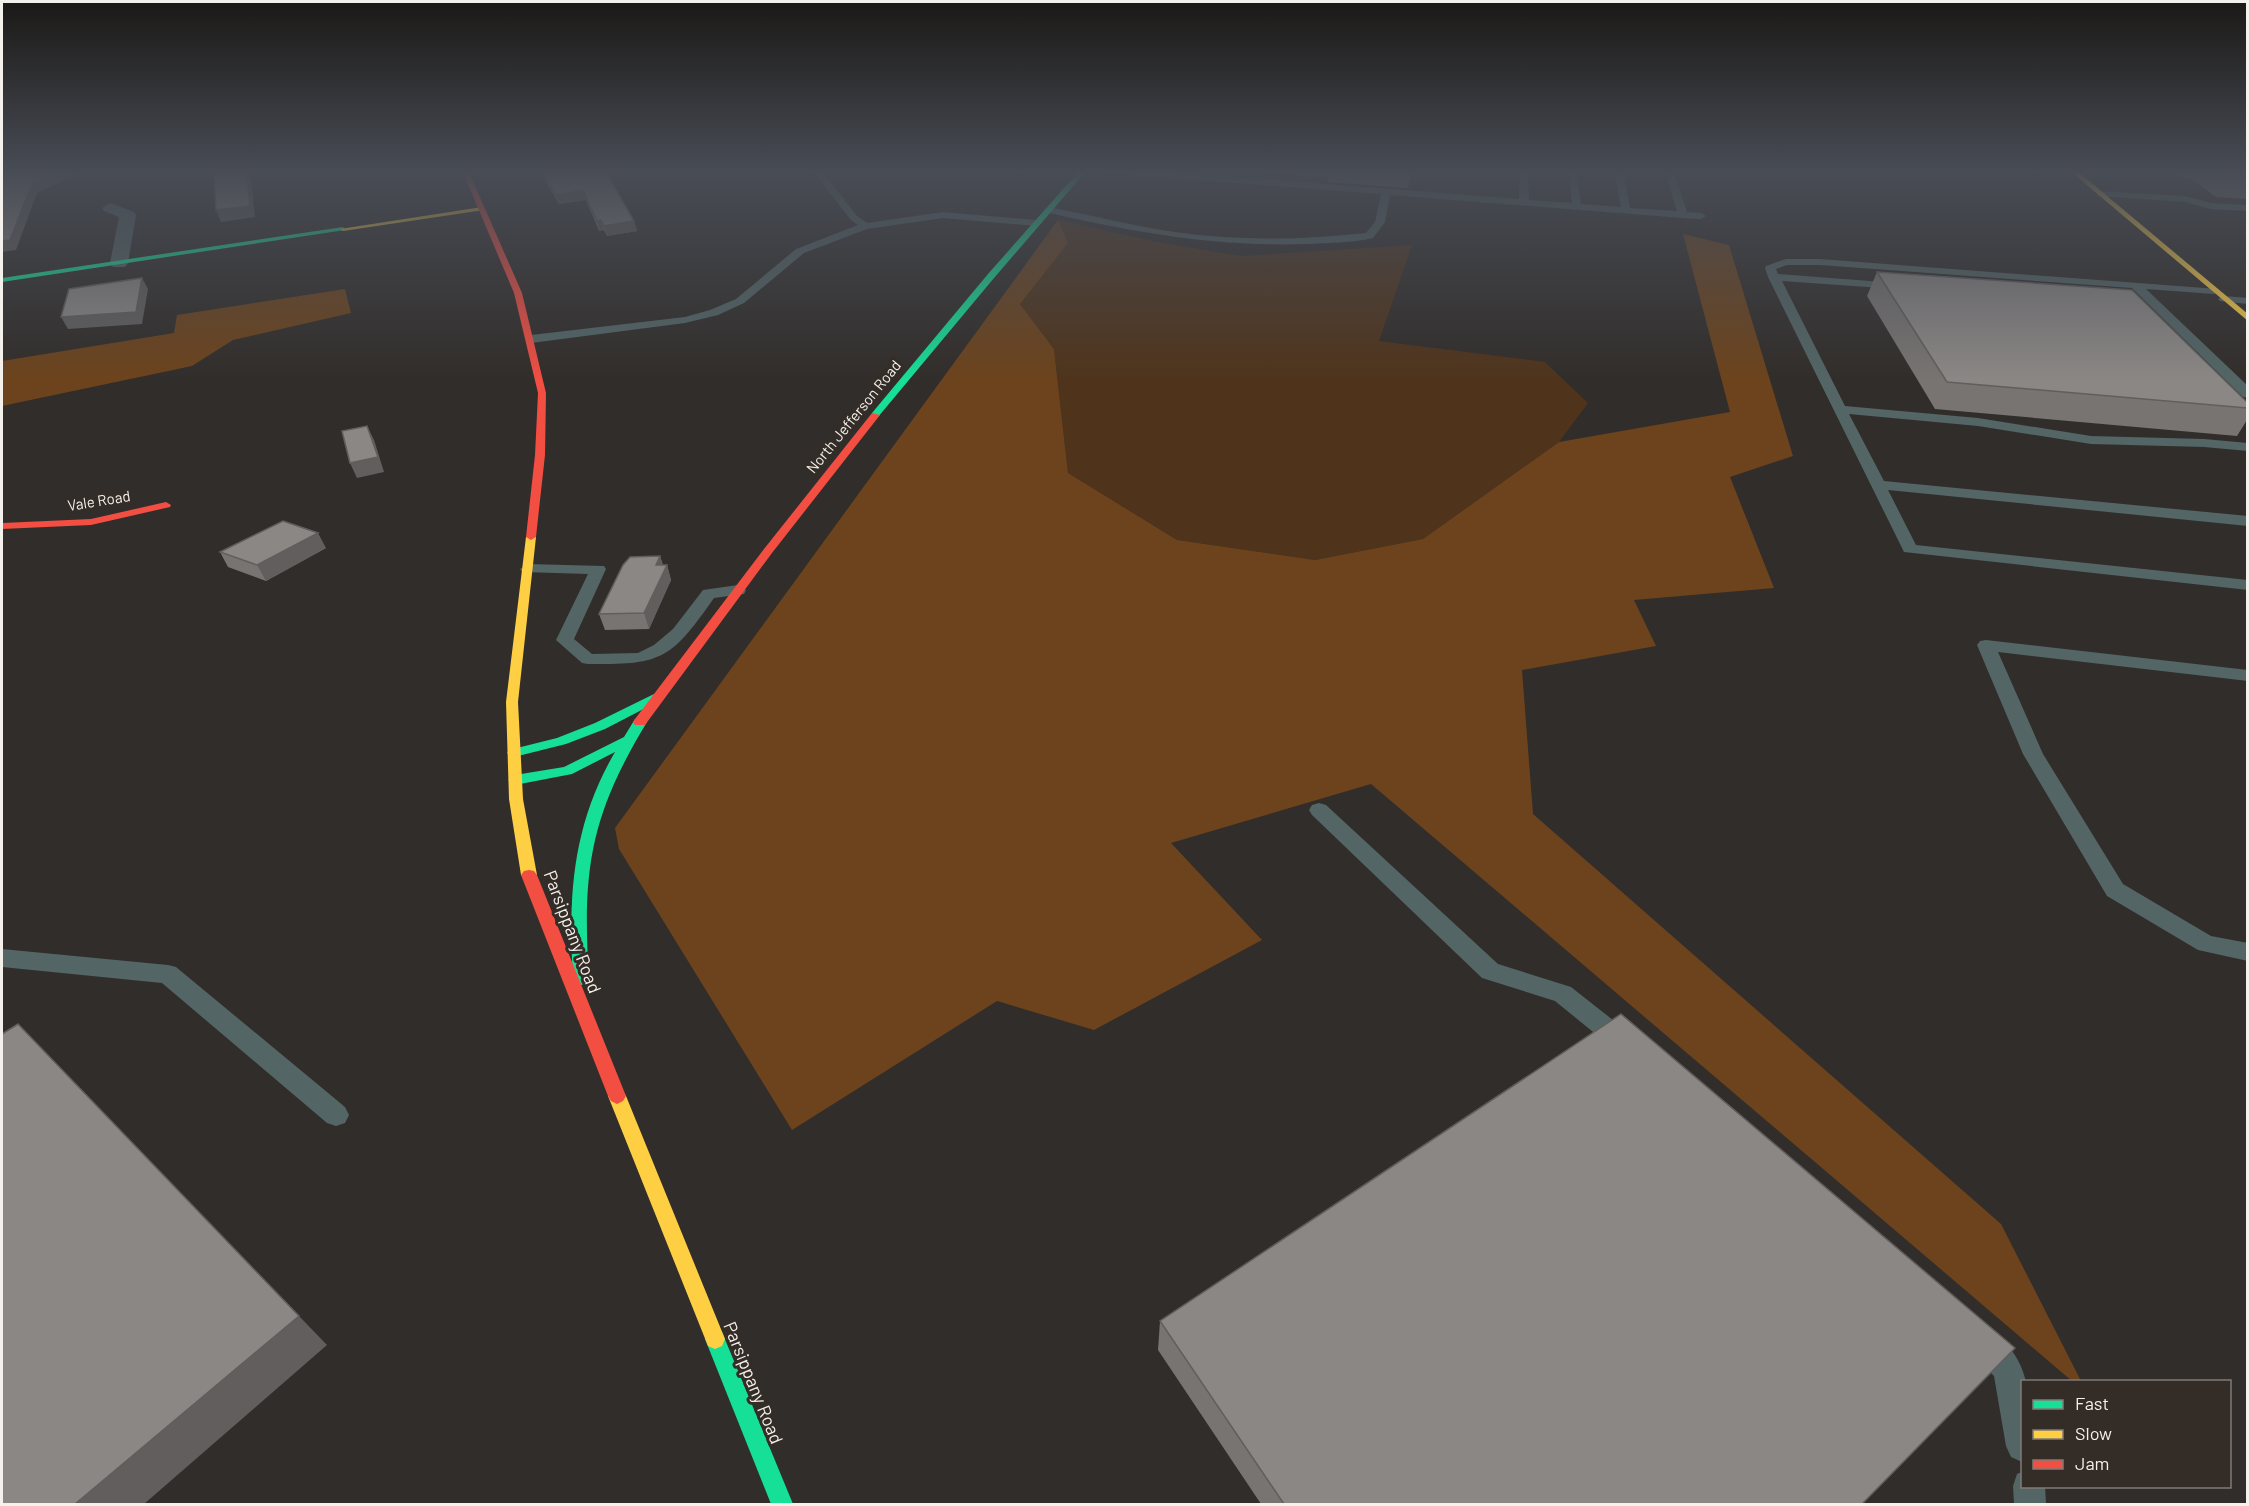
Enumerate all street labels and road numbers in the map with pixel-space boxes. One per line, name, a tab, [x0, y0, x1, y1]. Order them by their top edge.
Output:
street label: North Jefferson Road	[802, 356, 904, 476]
street label: Vale Road	[66, 486, 132, 514]
street label: Parsippany Road	[539, 867, 606, 996]
street label: Parsippany Road	[719, 1318, 788, 1447]

